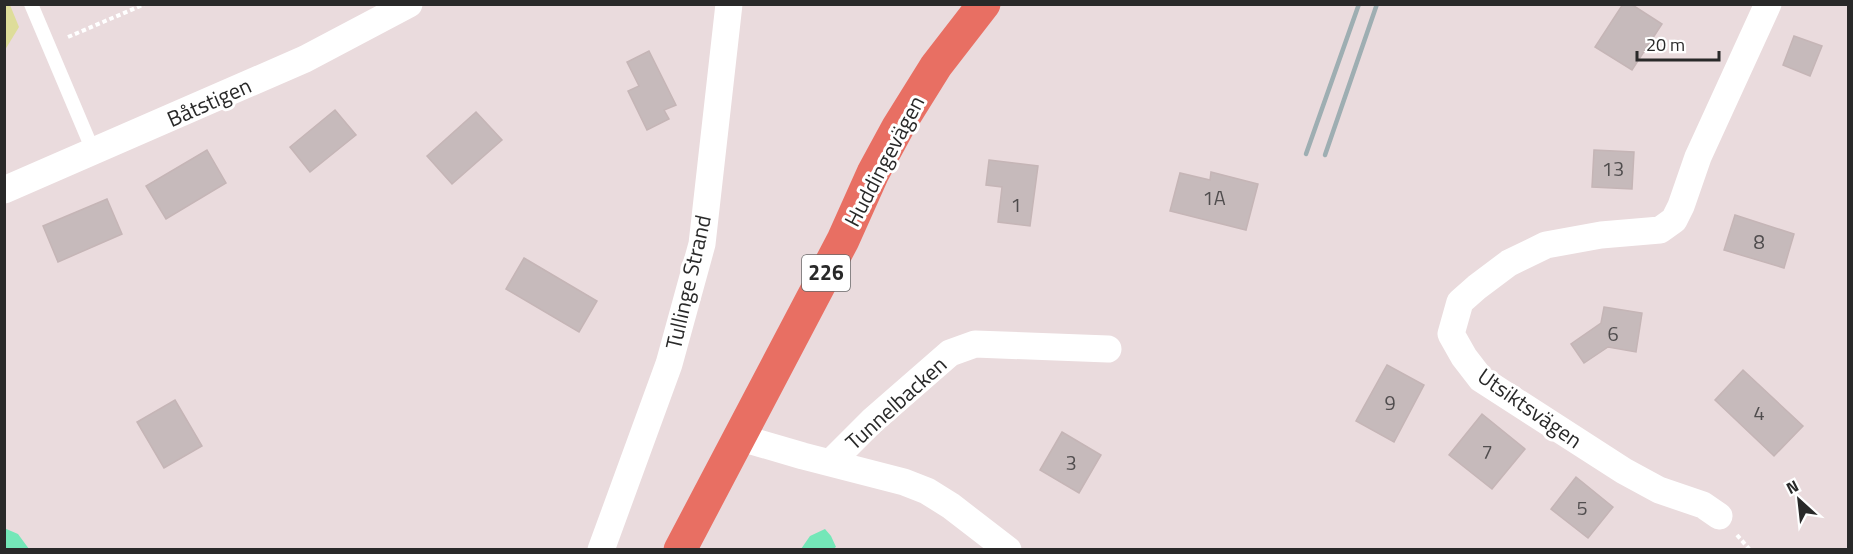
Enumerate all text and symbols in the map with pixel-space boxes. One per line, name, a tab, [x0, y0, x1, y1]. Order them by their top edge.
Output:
scale bar	[1637, 24, 1720, 62]
text: 20 m	[1646, 31, 1685, 58]
street label: Båtstigen	[161, 68, 257, 136]
street label: Huddingevägen	[835, 89, 933, 233]
house number: 13	[1602, 153, 1624, 184]
house number: 1A	[1202, 182, 1226, 213]
house number: 1	[1010, 189, 1022, 220]
street label: Tullinge Strand	[656, 211, 720, 353]
house number: 8	[1753, 226, 1765, 257]
road number: 226	[802, 255, 850, 291]
house number: 6	[1607, 318, 1619, 349]
street label: Tunnelbacken	[838, 348, 954, 458]
street label: Utsiktsvägen	[1471, 359, 1589, 457]
house number: 9	[1384, 387, 1396, 418]
house number: 4	[1753, 397, 1765, 428]
house number: 7	[1481, 436, 1493, 467]
house number: 3	[1065, 447, 1077, 478]
north arrow	[1769, 470, 1829, 530]
text: N	[1782, 473, 1803, 500]
house number: 5	[1576, 492, 1588, 523]

